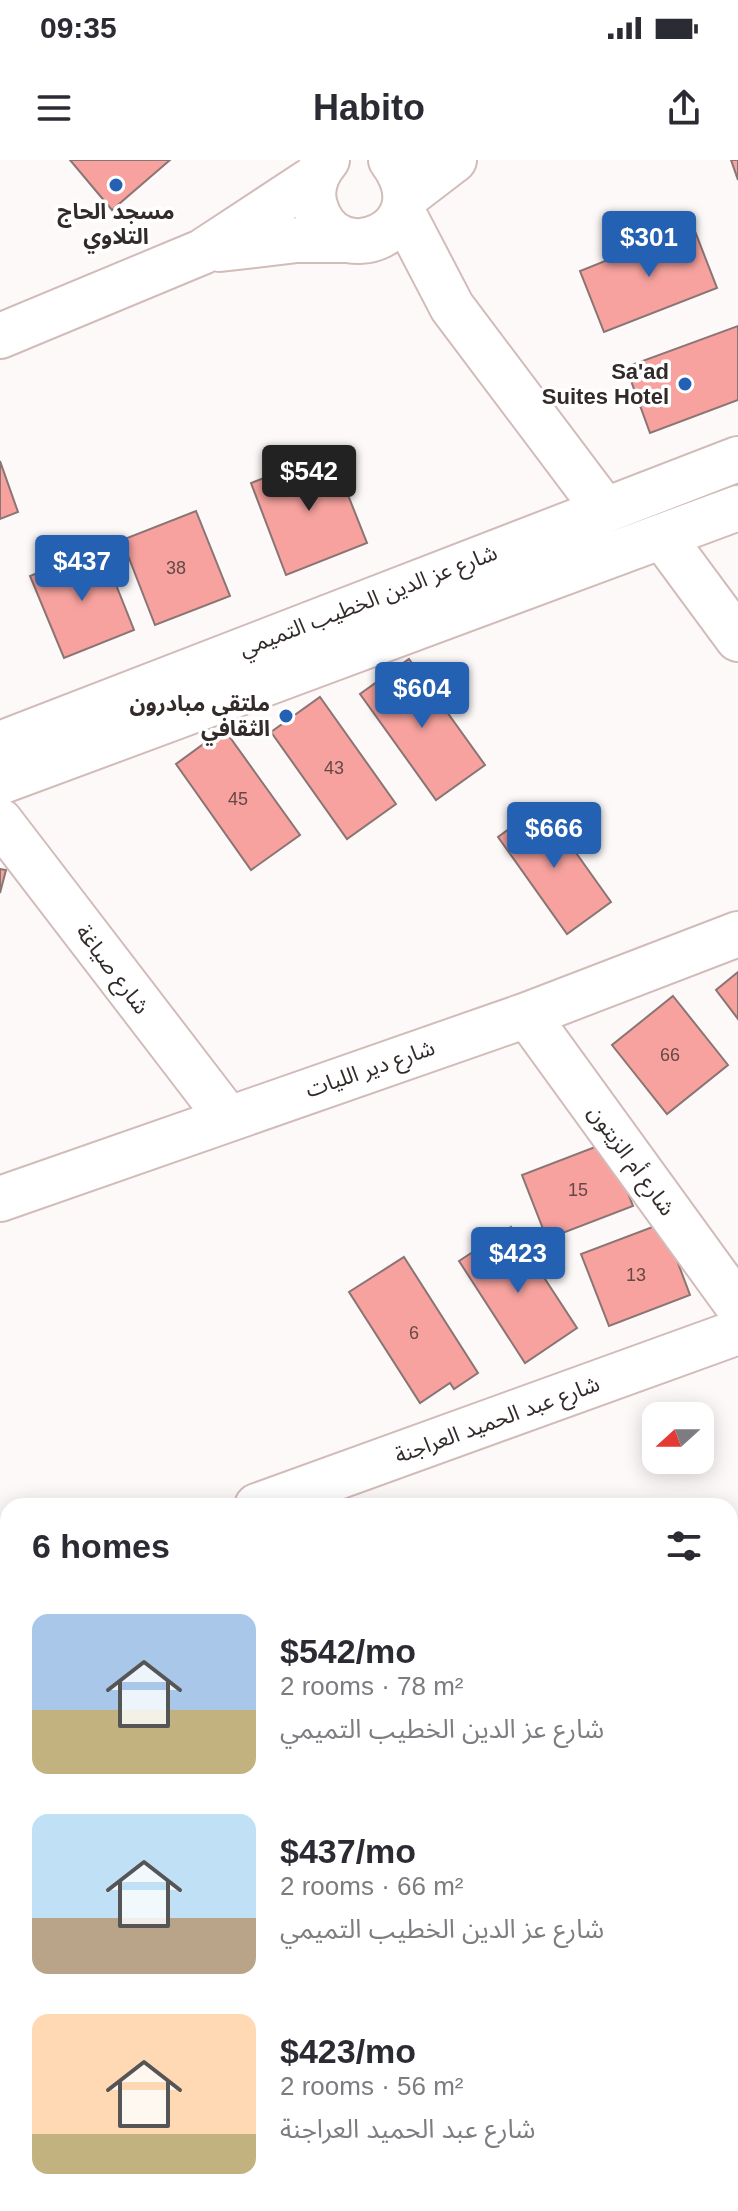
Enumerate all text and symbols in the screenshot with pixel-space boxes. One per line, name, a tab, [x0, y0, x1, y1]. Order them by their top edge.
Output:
text: 09:35	[40, 11, 117, 44]
icon: menu	[32, 86, 76, 130]
icon: share	[662, 86, 706, 130]
text: Habito	[313, 87, 425, 128]
marker: مسجد الحاج التلاوي	[107, 176, 125, 194]
place label: مسجد الحاج التلاوي	[57, 199, 175, 254]
pin: $301	[602, 211, 696, 279]
text: $301	[620, 222, 678, 252]
place label: Sa'ad Suites Hotel	[542, 359, 669, 409]
marker: Sa'ad Suites Hotel	[676, 375, 694, 393]
pin: $542	[262, 445, 356, 513]
text: $542	[280, 456, 338, 486]
pin: $437	[35, 535, 129, 603]
street label: شارع عز الدين الخطيب التميمي	[236, 540, 502, 665]
text: $437	[53, 546, 111, 576]
house number: 38	[166, 558, 186, 578]
pin: $604	[375, 662, 469, 730]
text: $604	[393, 673, 451, 703]
place label: ملتقى مبادرون الثقافي	[129, 691, 270, 746]
marker: ملتقى مبادرون الثقافي	[277, 707, 295, 725]
house number: 43	[324, 758, 344, 778]
house number: 45	[228, 789, 248, 809]
pin: $666	[507, 802, 601, 870]
text: $666	[525, 813, 583, 843]
street label: شارع صياغة	[68, 920, 154, 1021]
street label: شارع دير الليات	[302, 1035, 439, 1106]
house number: 66	[660, 1045, 680, 1065]
street label: شارع أم الزيتون	[580, 1100, 681, 1223]
house number: 15	[568, 1180, 588, 1200]
pin: $423	[471, 1227, 565, 1295]
text: $423	[489, 1238, 547, 1268]
house number: 13	[626, 1265, 646, 1285]
house number: 6	[409, 1323, 419, 1343]
street label: شارع عبد الحميد العراجنة	[391, 1371, 604, 1472]
north arrow	[642, 1402, 714, 1474]
map controls	[642, 1402, 714, 1474]
icon: filters	[662, 1524, 706, 1568]
text: 6 homes	[32, 1527, 170, 1565]
text: $542/mo	[280, 1632, 416, 1670]
icon: home	[96, 1646, 192, 1742]
text: 2 rooms · 78 m²	[280, 1671, 464, 1701]
text: شارع عز الدين الخطيب التميمي	[280, 1714, 604, 1744]
text: $437/mo	[280, 1832, 416, 1870]
icon: home	[96, 1846, 192, 1942]
text: 2 rooms · 66 m²	[280, 1871, 464, 1901]
text: شارع عز الدين الخطيب التميمي	[280, 1914, 604, 1944]
text: $423/mo	[280, 2032, 416, 2070]
icon: home	[96, 2046, 192, 2142]
text: 2 rooms · 56 m²	[280, 2071, 464, 2101]
text: شارع عبد الحميد العراجنة	[280, 2114, 535, 2144]

